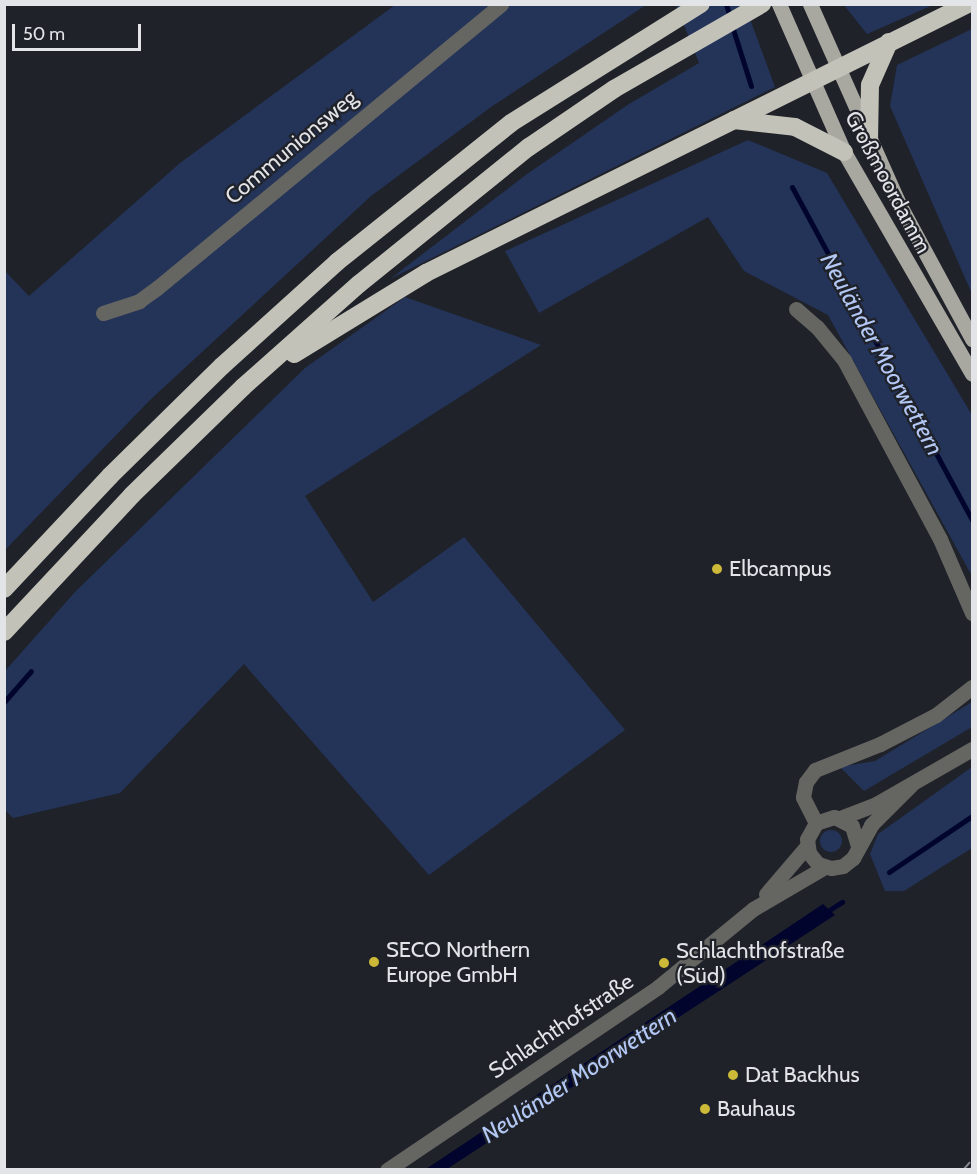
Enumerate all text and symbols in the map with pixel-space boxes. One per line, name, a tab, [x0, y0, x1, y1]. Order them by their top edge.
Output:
scale bar	[15, 12, 144, 50]
text: 50 m	[23, 23, 65, 45]
street label: Communionsweg	[220, 84, 362, 210]
street label: Großmoordamm	[839, 106, 937, 258]
water label: Neuländer Moorwettern	[814, 248, 950, 460]
place label: Elbcampus	[729, 556, 831, 582]
marker: Elbcampus	[710, 562, 724, 576]
place label: SECO Northern Europe GmbH	[386, 936, 530, 987]
place label: Schlachthofstraße (Süd)	[676, 937, 845, 988]
marker: SECO Northern Europe GmbH	[367, 955, 381, 969]
marker: Schlachthofstraße (Süd)	[657, 956, 671, 970]
street label: Schlachthofstraße	[484, 968, 638, 1084]
water label: Neuländer Moorwettern	[476, 1001, 682, 1149]
place label: Dat Backhus	[745, 1062, 860, 1088]
marker: Dat Backhus	[726, 1068, 740, 1082]
place label: Bauhaus	[717, 1096, 795, 1122]
marker: Bauhaus	[698, 1102, 712, 1116]

